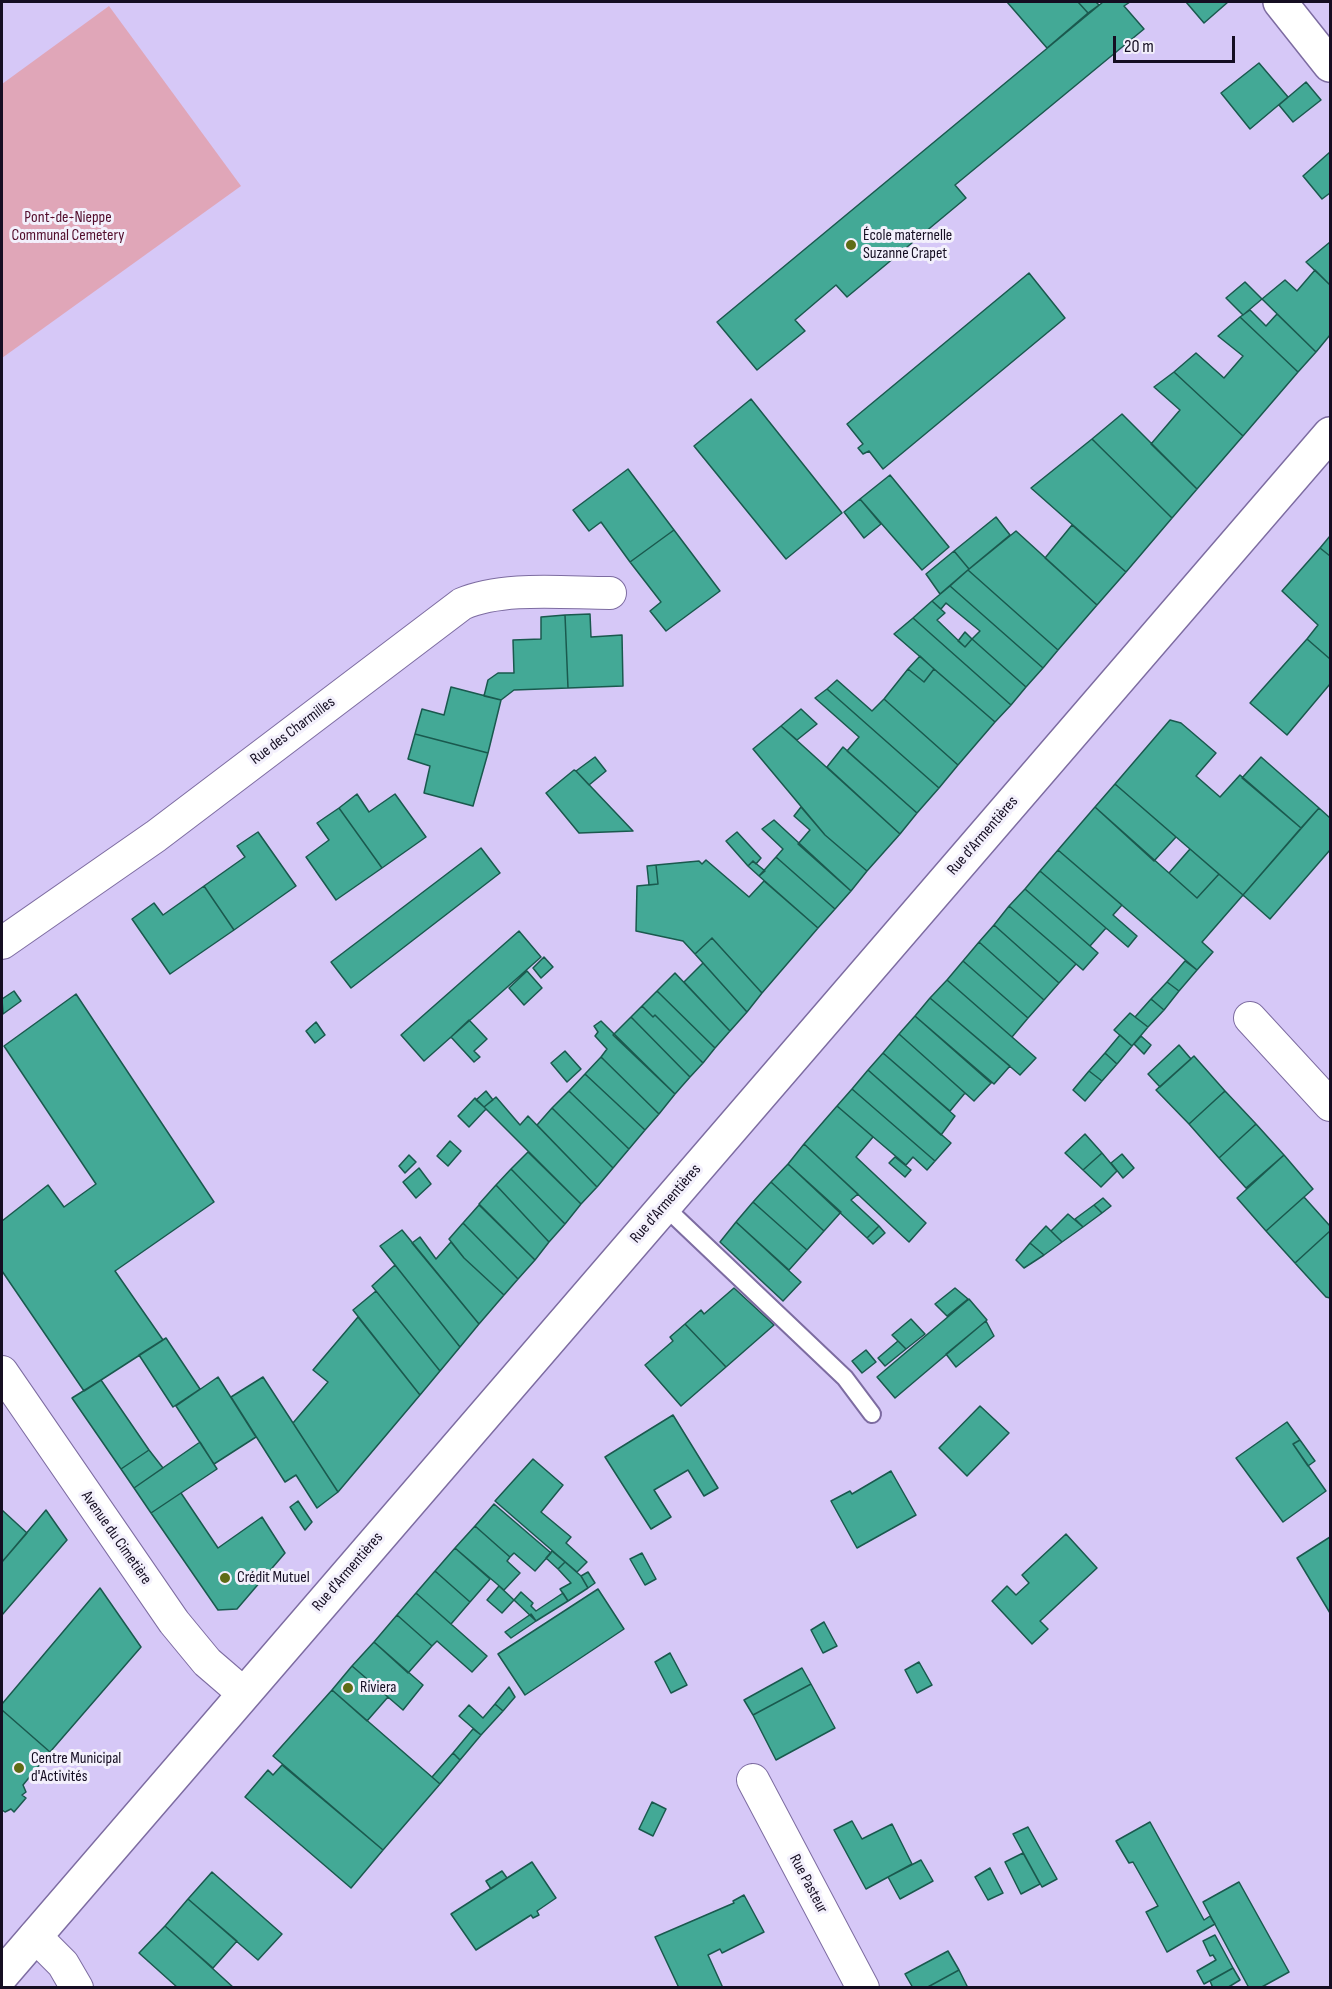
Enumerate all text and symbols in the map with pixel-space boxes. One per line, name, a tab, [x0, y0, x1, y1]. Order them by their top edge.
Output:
scale bar	[1116, 24, 1238, 62]
text: 20 m	[1124, 36, 1154, 57]
park label: Pont-de-Nieppe Communal Cemetery	[12, 208, 124, 246]
place label: École maternelle Suzanne Crapet	[863, 226, 952, 264]
marker: École maternelle Suzanne Crapet	[844, 238, 858, 252]
street label: Rue des Charmilles	[247, 693, 339, 769]
street label: Rue d'Armentières	[943, 793, 1023, 879]
street label: Rue d'Armentières	[626, 1161, 706, 1247]
street label: Avenue du Cimetière	[77, 1487, 155, 1589]
street label: Rue d'Armentières	[308, 1529, 388, 1615]
place label: Crédit Mutuel	[237, 1568, 310, 1588]
marker: Crédit Mutuel	[218, 1571, 232, 1585]
place label: Riviera	[360, 1678, 396, 1698]
marker: Riviera	[341, 1681, 355, 1695]
place label: Centre Municipal d'Activités	[31, 1749, 121, 1787]
marker: Centre Municipal d'Activités	[12, 1761, 26, 1775]
street label: Rue Pasteur	[785, 1851, 831, 1917]

